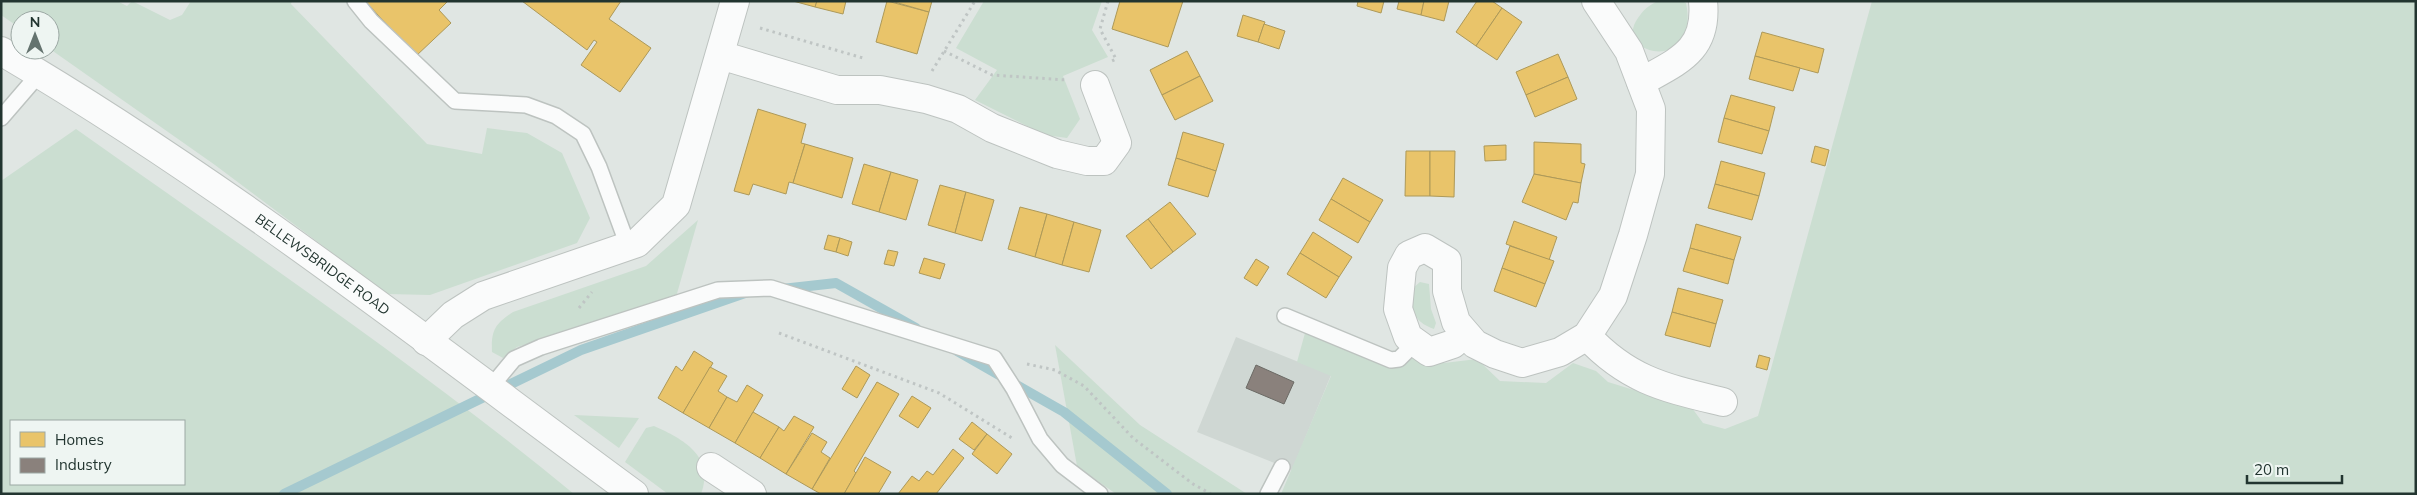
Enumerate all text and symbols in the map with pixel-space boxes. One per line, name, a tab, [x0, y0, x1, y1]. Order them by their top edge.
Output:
north arrow	[10, 10, 60, 60]
text: N	[30, 13, 40, 31]
street label: BELLEWSBRIDGE ROAD	[252, 210, 393, 319]
legend	[10, 420, 185, 485]
text: Homes	[55, 430, 104, 449]
scale bar	[2247, 452, 2342, 484]
text: Industry	[55, 455, 112, 474]
text: 20 m	[2254, 460, 2289, 479]

